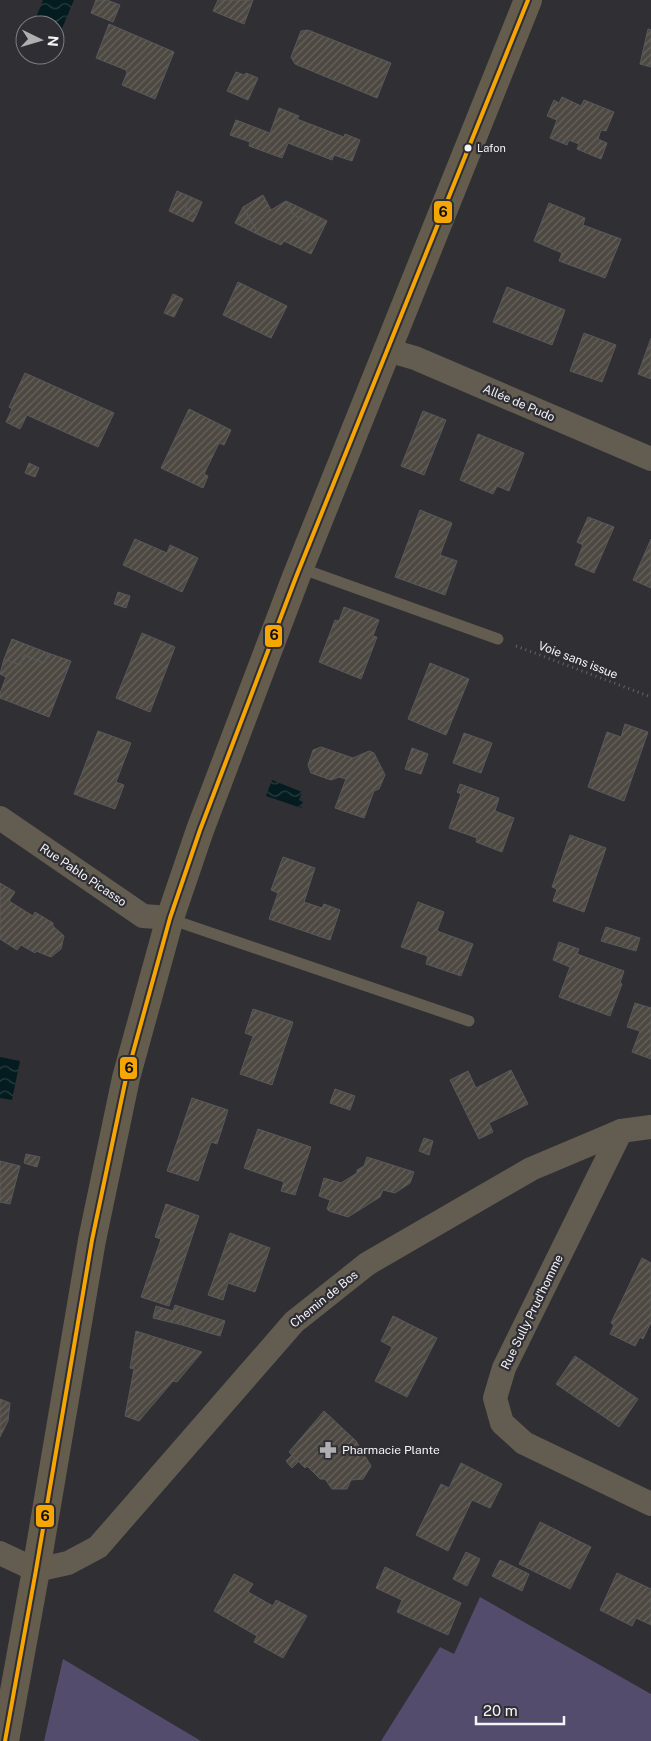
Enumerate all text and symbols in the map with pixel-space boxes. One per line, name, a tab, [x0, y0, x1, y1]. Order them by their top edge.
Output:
north arrow	[15, 15, 65, 65]
text: N	[45, 35, 61, 47]
place label: Lafon	[477, 142, 506, 154]
marker: Lafon	[463, 143, 473, 153]
line badge: 6	[433, 200, 453, 224]
text: 6	[438, 204, 448, 220]
street label: Allée de Pudo	[481, 382, 557, 425]
line badge: 6	[264, 624, 283, 648]
text: 6	[269, 627, 279, 643]
street label: Voie sans issue	[536, 638, 620, 682]
street label: Rue Pablo Picasso	[37, 841, 129, 909]
line badge: 6	[119, 1056, 138, 1080]
text: 6	[124, 1060, 134, 1076]
street label: Rue Sully Prud'homme	[498, 1252, 566, 1372]
street label: Chemin de Bos	[287, 1268, 361, 1330]
pharmacy icon: Pharmacie Plante	[318, 1440, 338, 1460]
place label: Pharmacie Plante	[342, 1443, 440, 1457]
line badge: 6	[35, 1504, 55, 1528]
text: 6	[40, 1508, 50, 1524]
scale bar	[476, 1694, 564, 1726]
text: 20 m	[483, 1702, 518, 1719]

